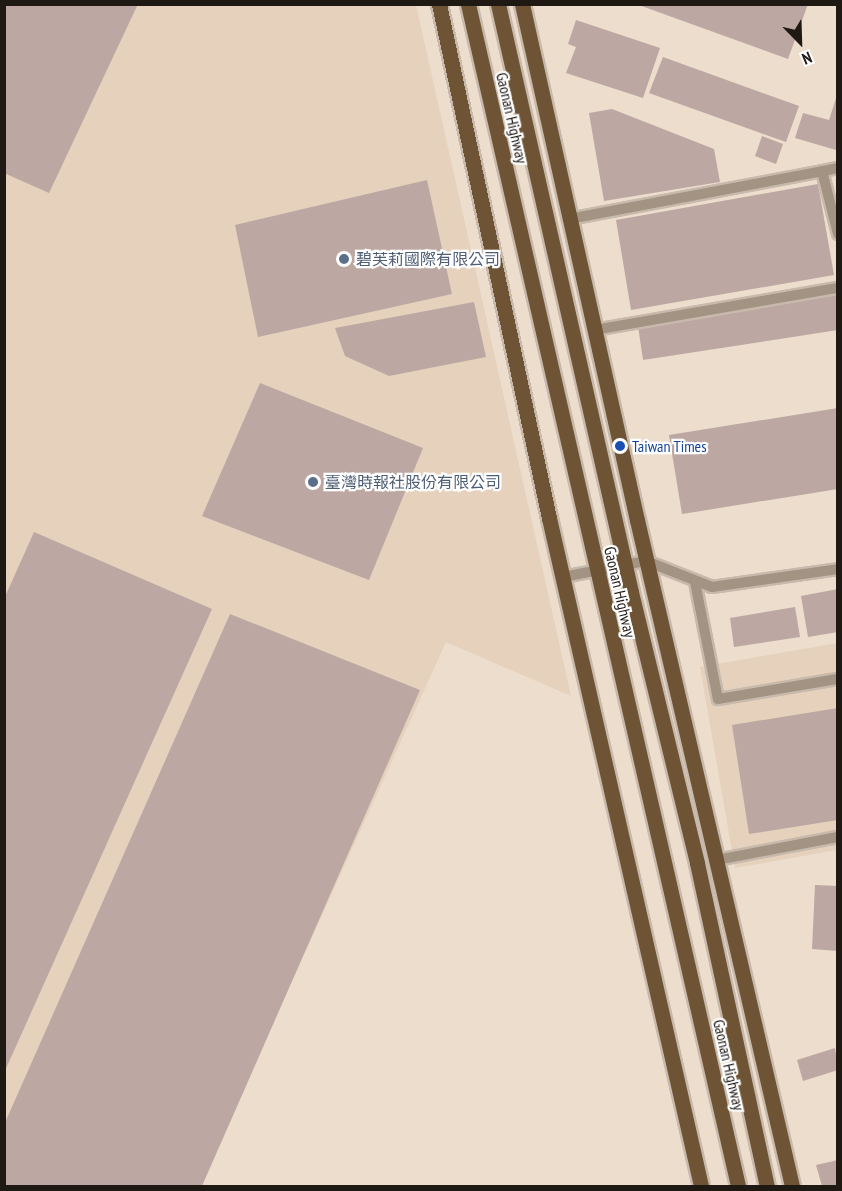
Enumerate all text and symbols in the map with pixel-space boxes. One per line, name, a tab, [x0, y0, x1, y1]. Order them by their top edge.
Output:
north arrow	[770, 12, 830, 72]
text: N	[799, 48, 815, 69]
street label: Gaonan Highway	[492, 71, 532, 165]
place label: 碧芙莉國際有限公司	[356, 249, 500, 269]
marker: 碧芙莉國際有限公司	[337, 252, 351, 266]
place label: Taiwan Times	[632, 436, 707, 456]
marker: Taiwan Times	[613, 439, 627, 453]
place label: 臺灣時報社股份有限公司	[325, 472, 501, 492]
marker: 臺灣時報社股份有限公司	[306, 475, 320, 489]
street label: Gaonan Highway	[600, 545, 640, 639]
street label: Gaonan Highway	[709, 1018, 749, 1112]

